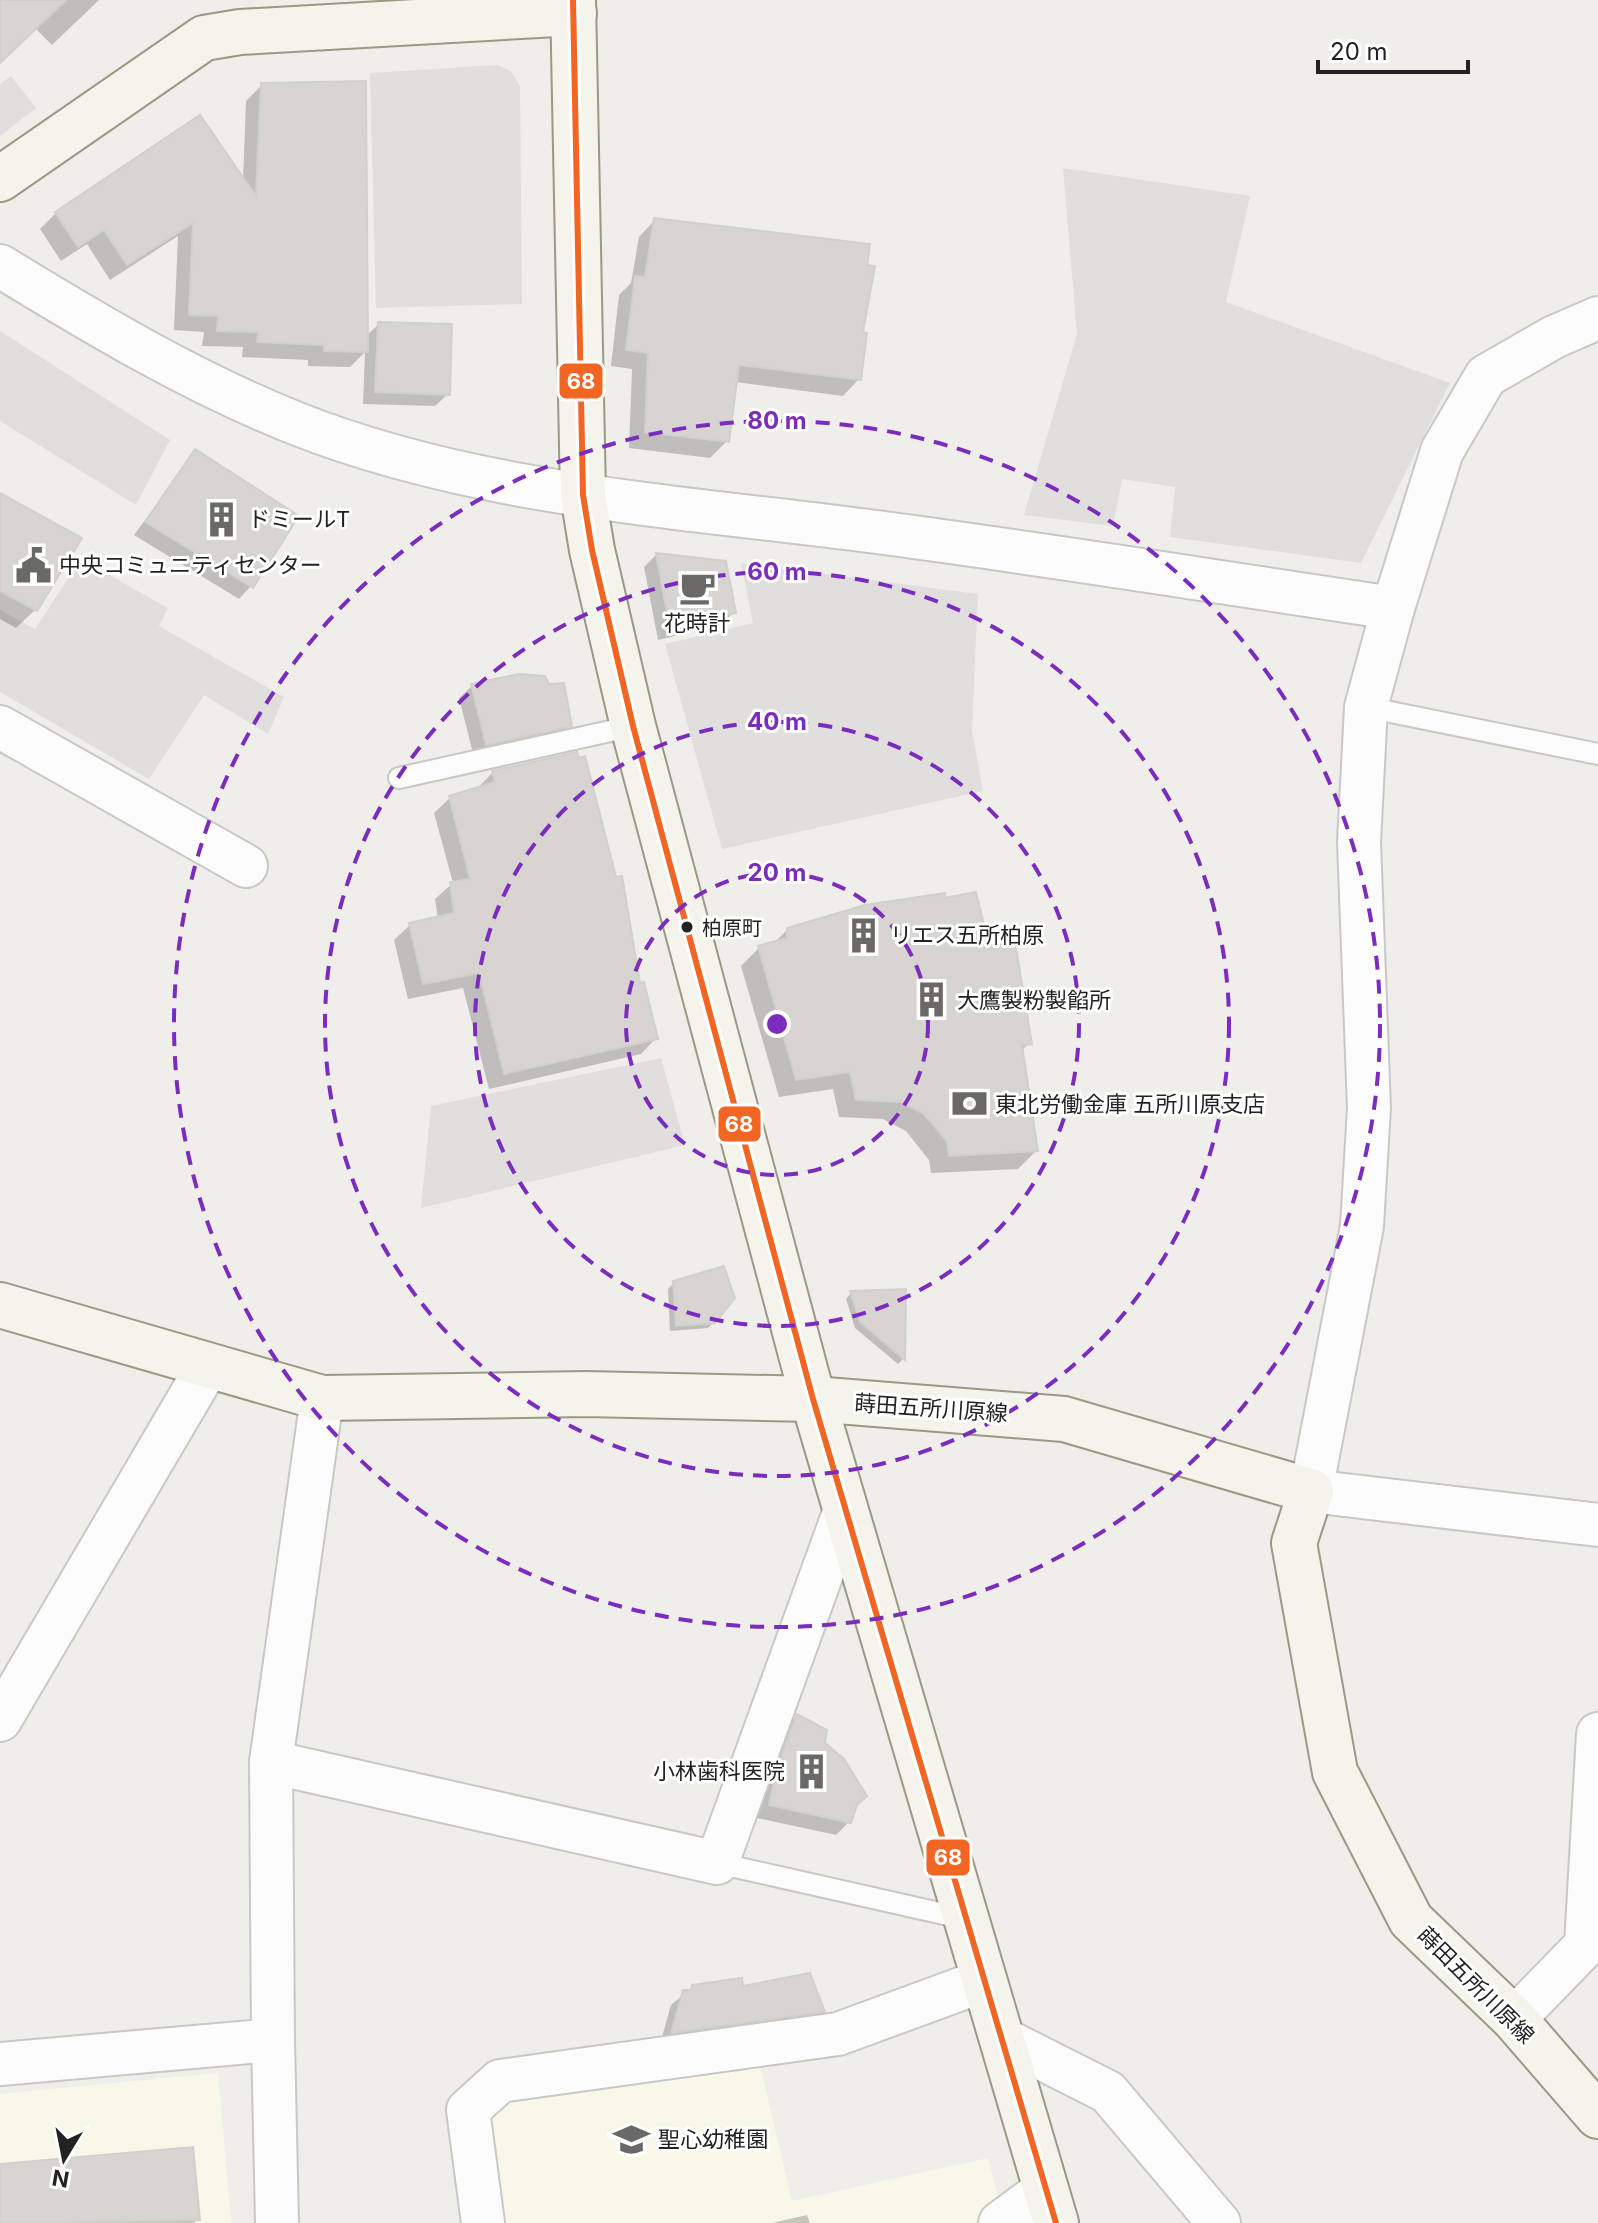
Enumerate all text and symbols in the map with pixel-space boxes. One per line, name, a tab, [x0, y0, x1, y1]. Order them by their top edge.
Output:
scale bar	[1318, 24, 1468, 74]
text: 20 m	[1330, 37, 1388, 66]
line badge: 68	[558, 362, 604, 400]
text: 68	[567, 368, 595, 394]
text: 80 m	[747, 406, 807, 435]
building icon: ドミールT	[203, 500, 241, 538]
place label: ドミールT	[248, 506, 350, 532]
public building icon: 中央コミュニティセンター	[14, 546, 52, 584]
place label: 中央コミュニティセンター	[59, 552, 322, 578]
text: 60 m	[747, 557, 807, 586]
cafe icon: 花時計	[678, 568, 716, 606]
place label: 花時計	[664, 610, 730, 636]
text: 40 m	[747, 707, 807, 736]
text: 20 m	[748, 858, 806, 887]
place label: 柏原町	[702, 916, 762, 940]
building icon: リエス五所柏原	[845, 916, 883, 954]
marker: 柏原町	[679, 919, 695, 935]
place label: リエス五所柏原	[890, 922, 1044, 948]
building icon: 大鷹製粉製餡所	[912, 981, 950, 1019]
place label: 大鷹製粉製餡所	[957, 987, 1111, 1013]
centre of rings	[763, 1010, 791, 1038]
bank icon: 東北労働金庫 五所川原支店	[950, 1085, 988, 1123]
place label: 東北労働金庫 五所川原支店	[995, 1091, 1265, 1117]
line badge: 68	[717, 1105, 762, 1143]
text: 68	[725, 1111, 753, 1137]
street label: 蒔田五所川原線	[853, 1390, 1009, 1426]
building icon: 小林歯科医院	[792, 1752, 830, 1790]
place label: 小林歯科医院	[653, 1758, 785, 1784]
line badge: 68	[925, 1838, 971, 1877]
text: 68	[934, 1844, 962, 1870]
street label: 蒔田五所川原線	[1412, 1921, 1540, 2049]
north arrow	[24, 2119, 104, 2199]
school or university icon: 聖心幼稚園	[613, 2120, 651, 2158]
place label: 聖心幼稚園	[658, 2126, 768, 2152]
text: N	[50, 2164, 71, 2193]

